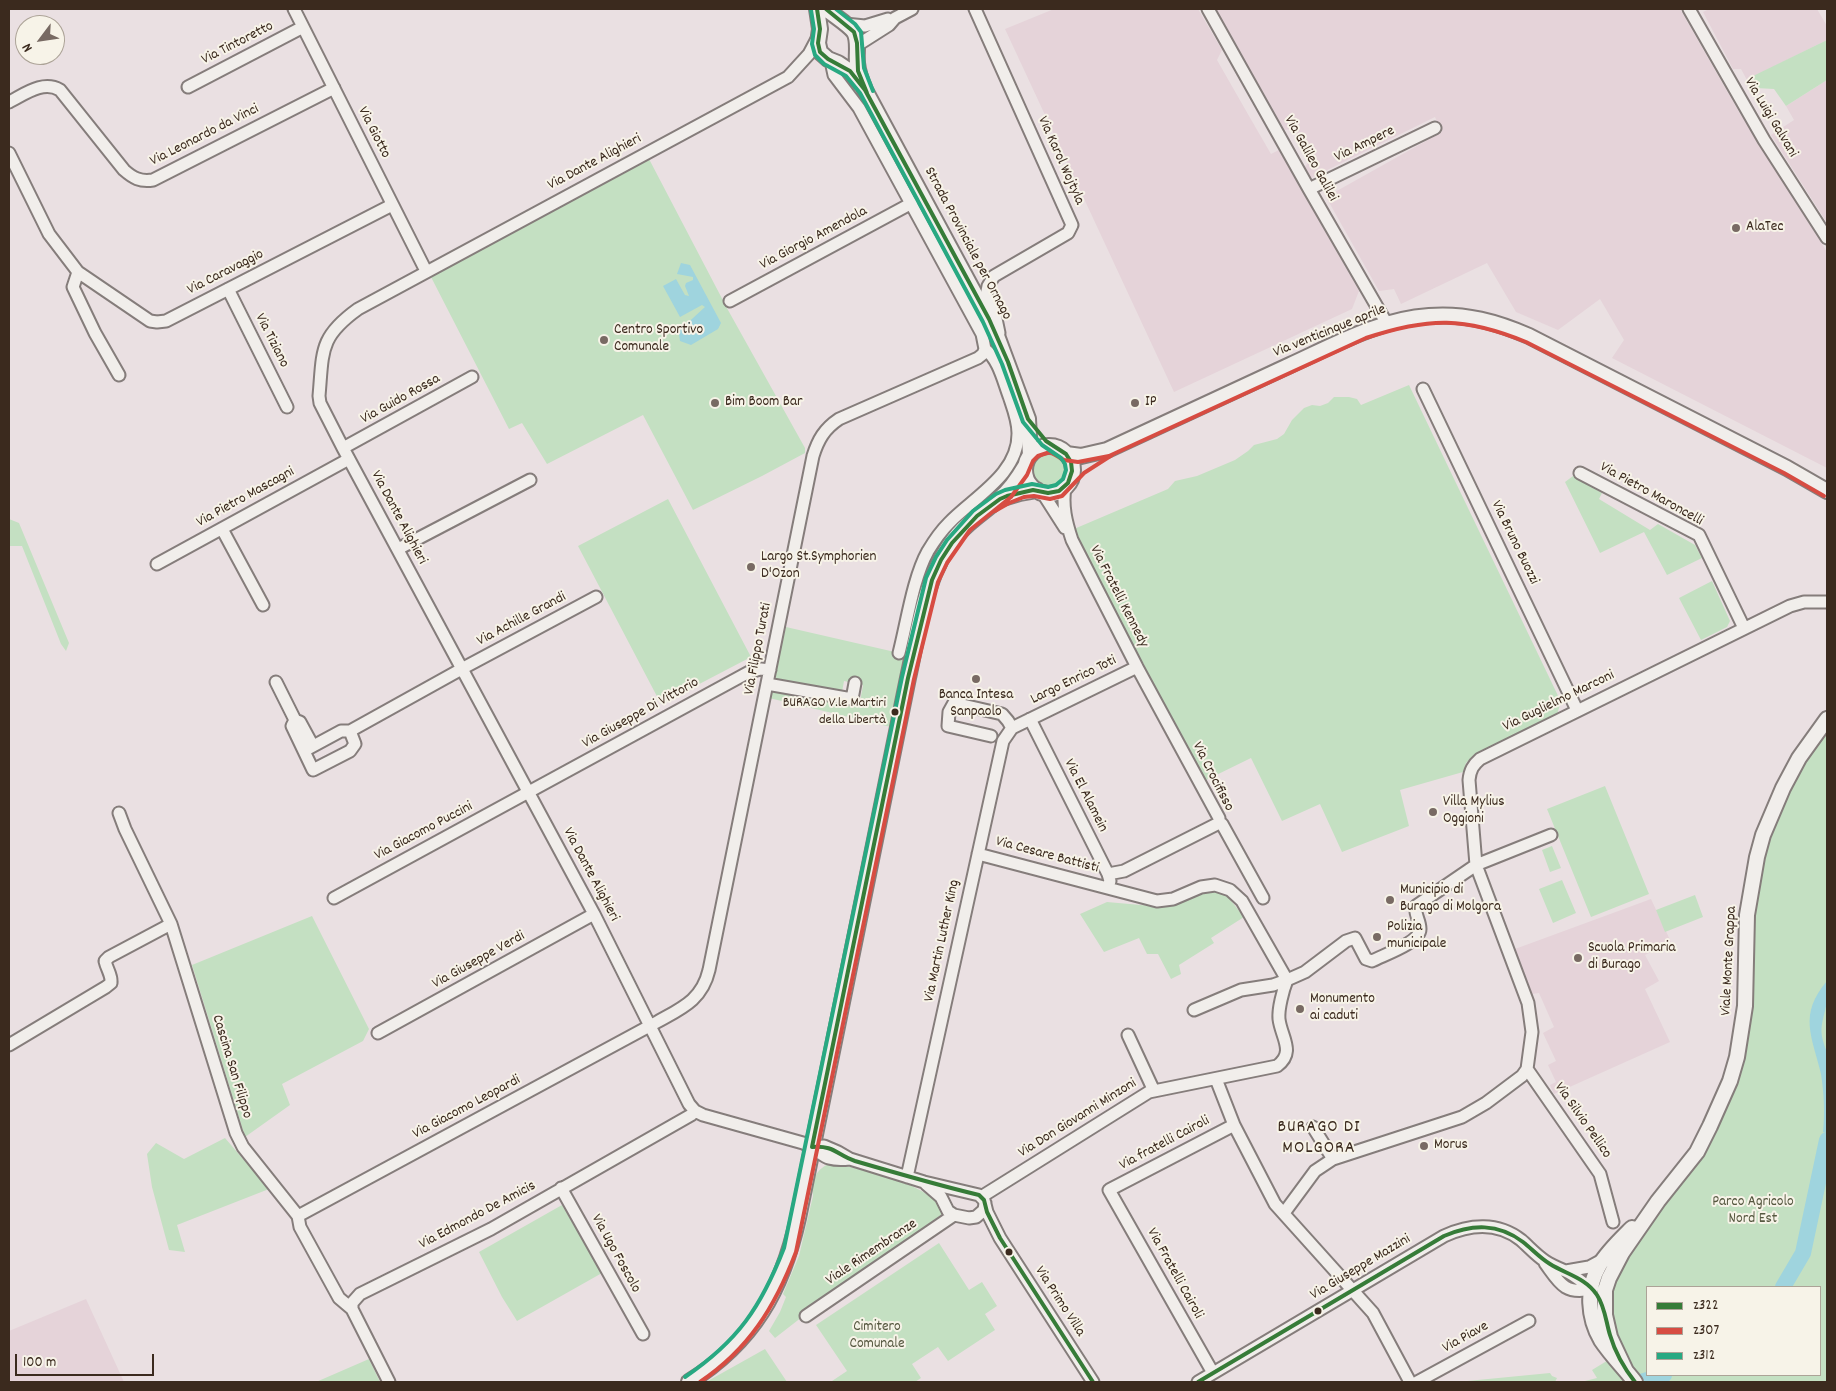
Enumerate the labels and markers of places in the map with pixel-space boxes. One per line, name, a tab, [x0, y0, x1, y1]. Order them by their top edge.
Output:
place label: AlaTec	[1746, 219, 1783, 237]
marker: AlaTec	[1730, 222, 1742, 234]
place label: Centro Sportivo Comunale	[614, 322, 703, 357]
marker: Centro Sportivo Comunale	[598, 334, 610, 346]
place label: Bim Boom Bar	[725, 394, 803, 412]
place label: IP	[1145, 394, 1156, 412]
marker: Bim Boom Bar	[709, 397, 721, 409]
marker: IP	[1129, 397, 1141, 409]
place label: Largo St.Symphorien D'Ozon	[761, 549, 876, 584]
marker: Largo St.Symphorien D'Ozon	[745, 561, 757, 573]
marker: Banca Intesa Sanpaolo	[970, 673, 982, 685]
place label: Banca Intesa Sanpaolo	[939, 687, 1013, 722]
place label: BURAGO V.le Martiri della Libertà	[783, 696, 886, 729]
marker: BURAGO V.le Martiri della Libertà	[890, 707, 900, 717]
place label: Villa Mylius Oggioni	[1443, 794, 1505, 829]
marker: Villa Mylius Oggioni	[1427, 806, 1439, 818]
place label: Municipio di Burago di Molgora	[1400, 882, 1501, 917]
marker: Municipio di Burago di Molgora	[1384, 894, 1396, 906]
place label: Polizia municipale	[1387, 919, 1446, 954]
marker: Polizia municipale	[1371, 931, 1383, 943]
place label: Scuola Primaria di Burago	[1588, 940, 1676, 975]
marker: Scuola Primaria di Burago	[1572, 952, 1584, 964]
place label: Monumento ai caduti	[1310, 991, 1375, 1026]
marker: Monumento ai caduti	[1294, 1003, 1306, 1015]
place label: Morus	[1434, 1137, 1468, 1155]
marker: Morus	[1418, 1140, 1430, 1152]
unlabelled marker	[1004, 1247, 1014, 1257]
unlabelled marker	[1313, 1306, 1323, 1316]

